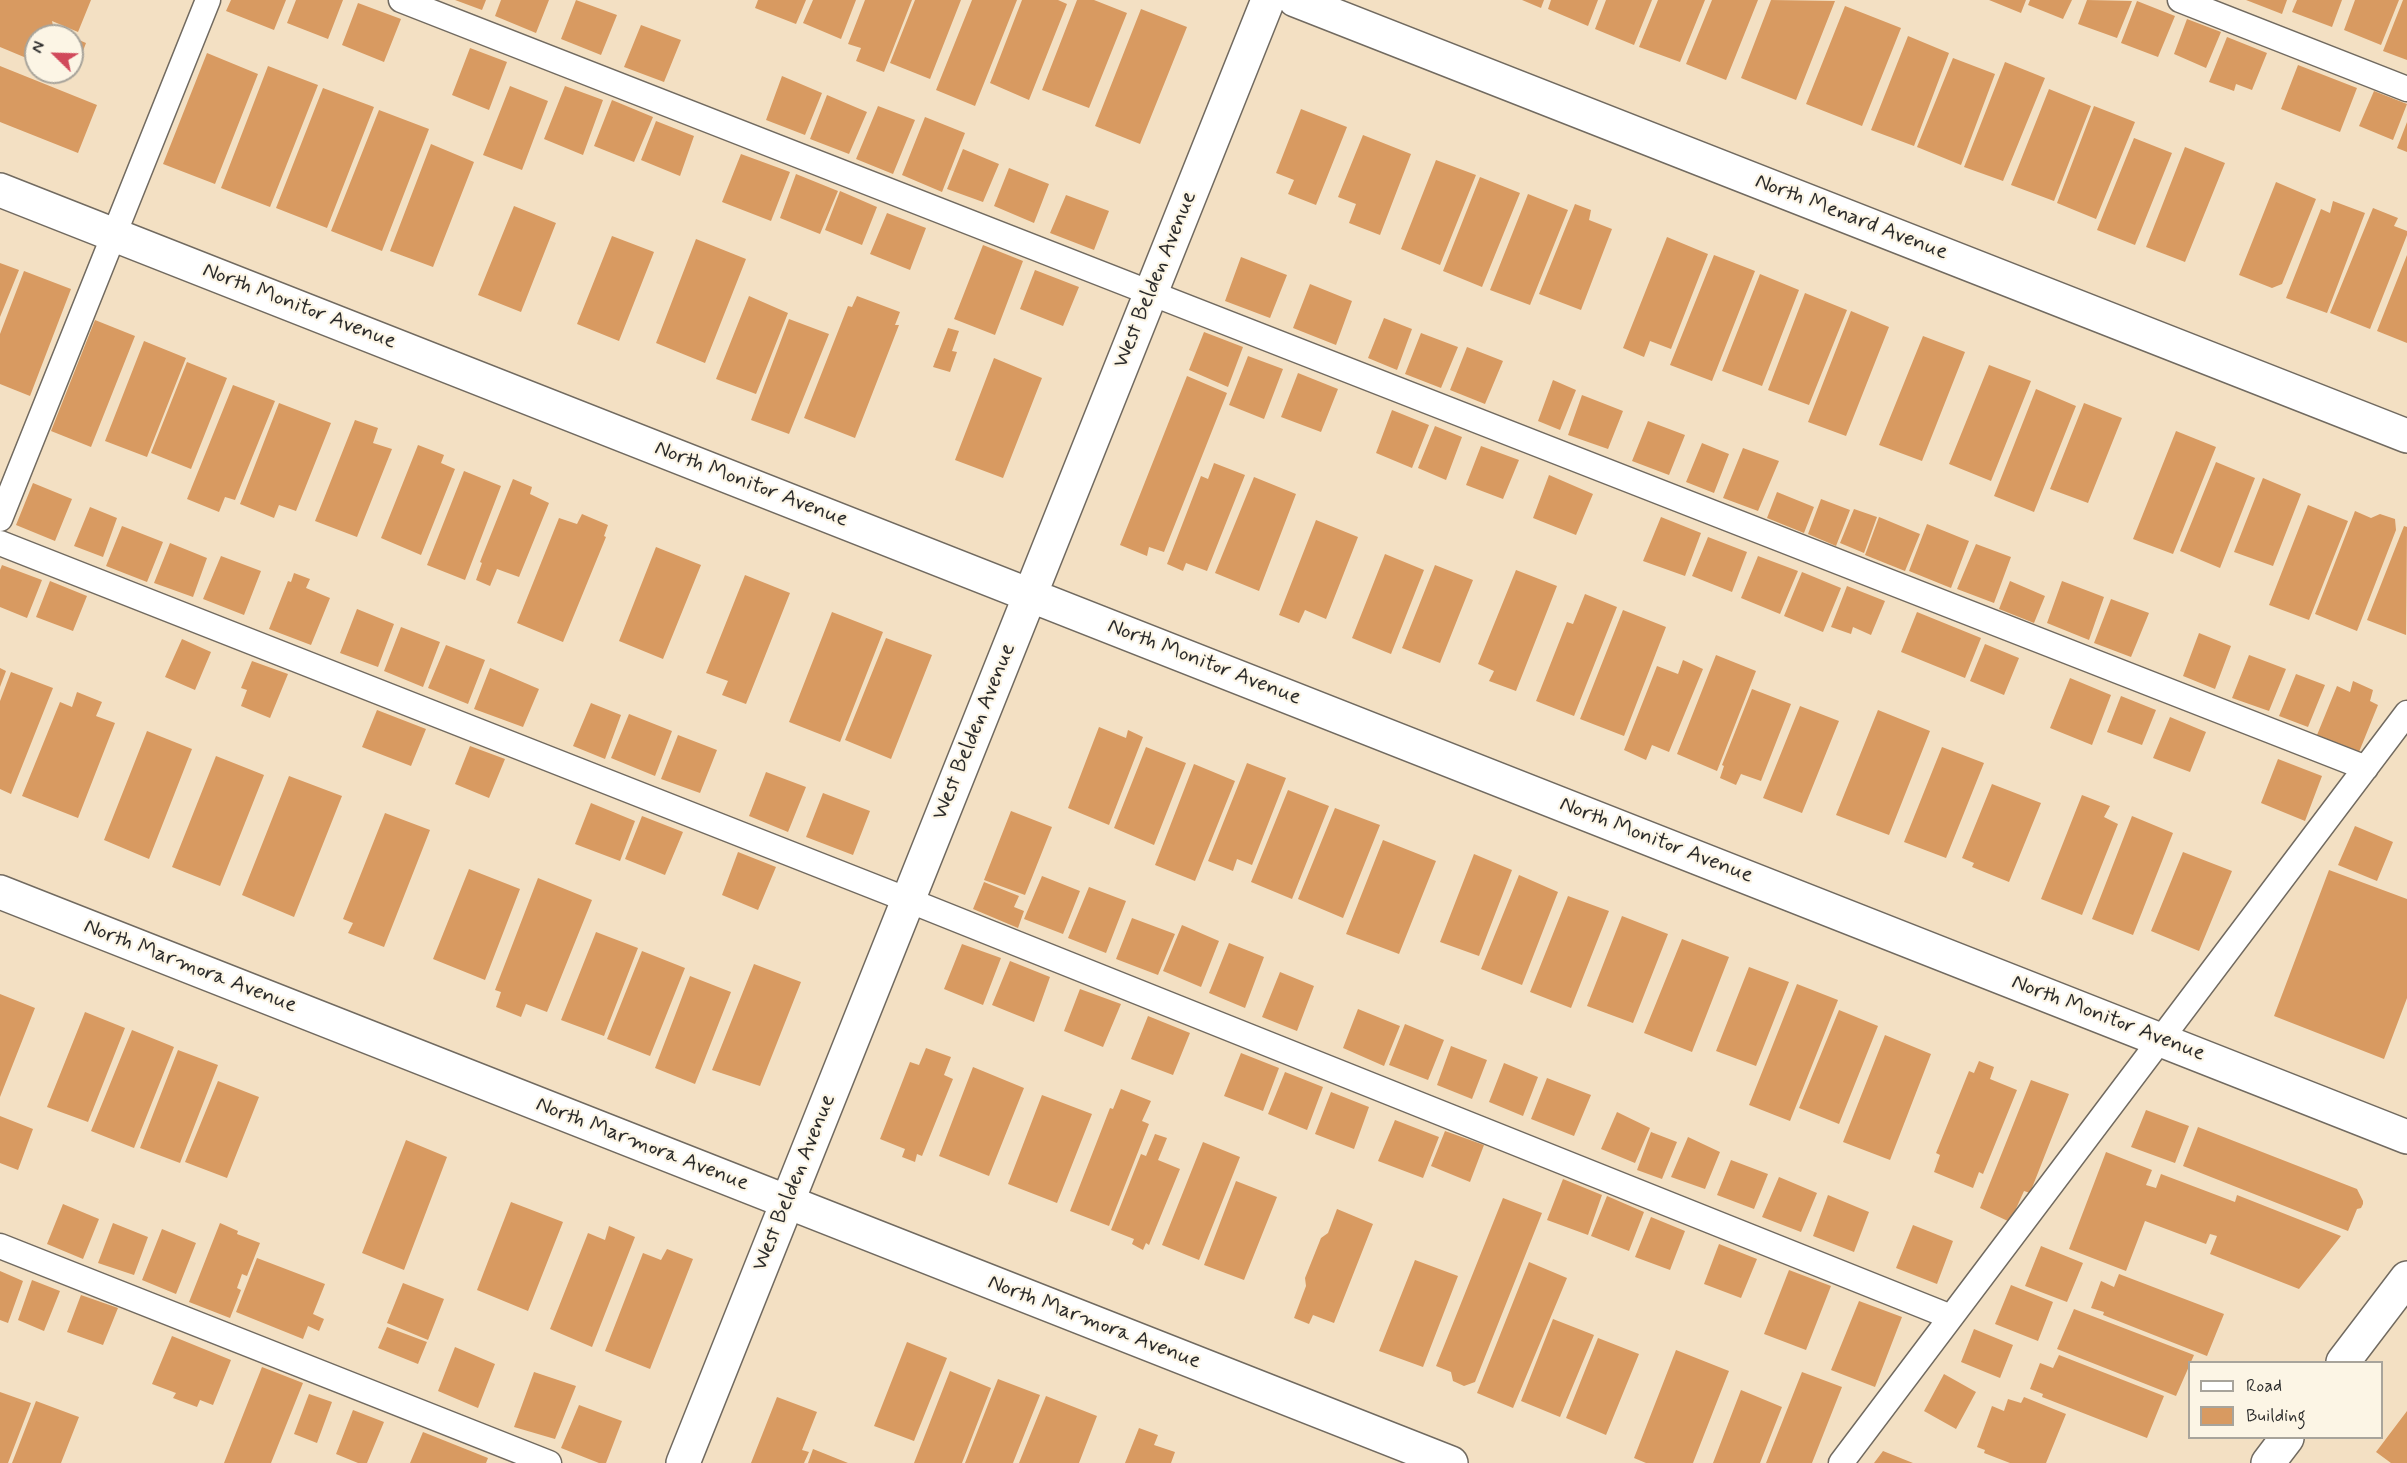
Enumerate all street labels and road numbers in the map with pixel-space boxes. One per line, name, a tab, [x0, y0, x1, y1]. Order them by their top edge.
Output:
street label: North Menard Avenue	[1751, 169, 1951, 267]
street label: West Belden Avenue	[1108, 188, 1204, 372]
street label: North Monitor Avenue	[199, 258, 399, 356]
street label: North Monitor Avenue	[651, 436, 851, 534]
street label: North Monitor Avenue	[1104, 614, 1304, 712]
street label: West Belden Avenue	[927, 640, 1023, 824]
street label: North Monitor Avenue	[1556, 792, 1756, 890]
street label: North Marmora Avenue	[80, 914, 300, 1020]
street label: North Monitor Avenue	[2008, 970, 2208, 1068]
street label: West Belden Avenue	[747, 1091, 843, 1275]
street label: North Marmora Avenue	[532, 1092, 752, 1198]
street label: North Marmora Avenue	[984, 1270, 1204, 1376]

